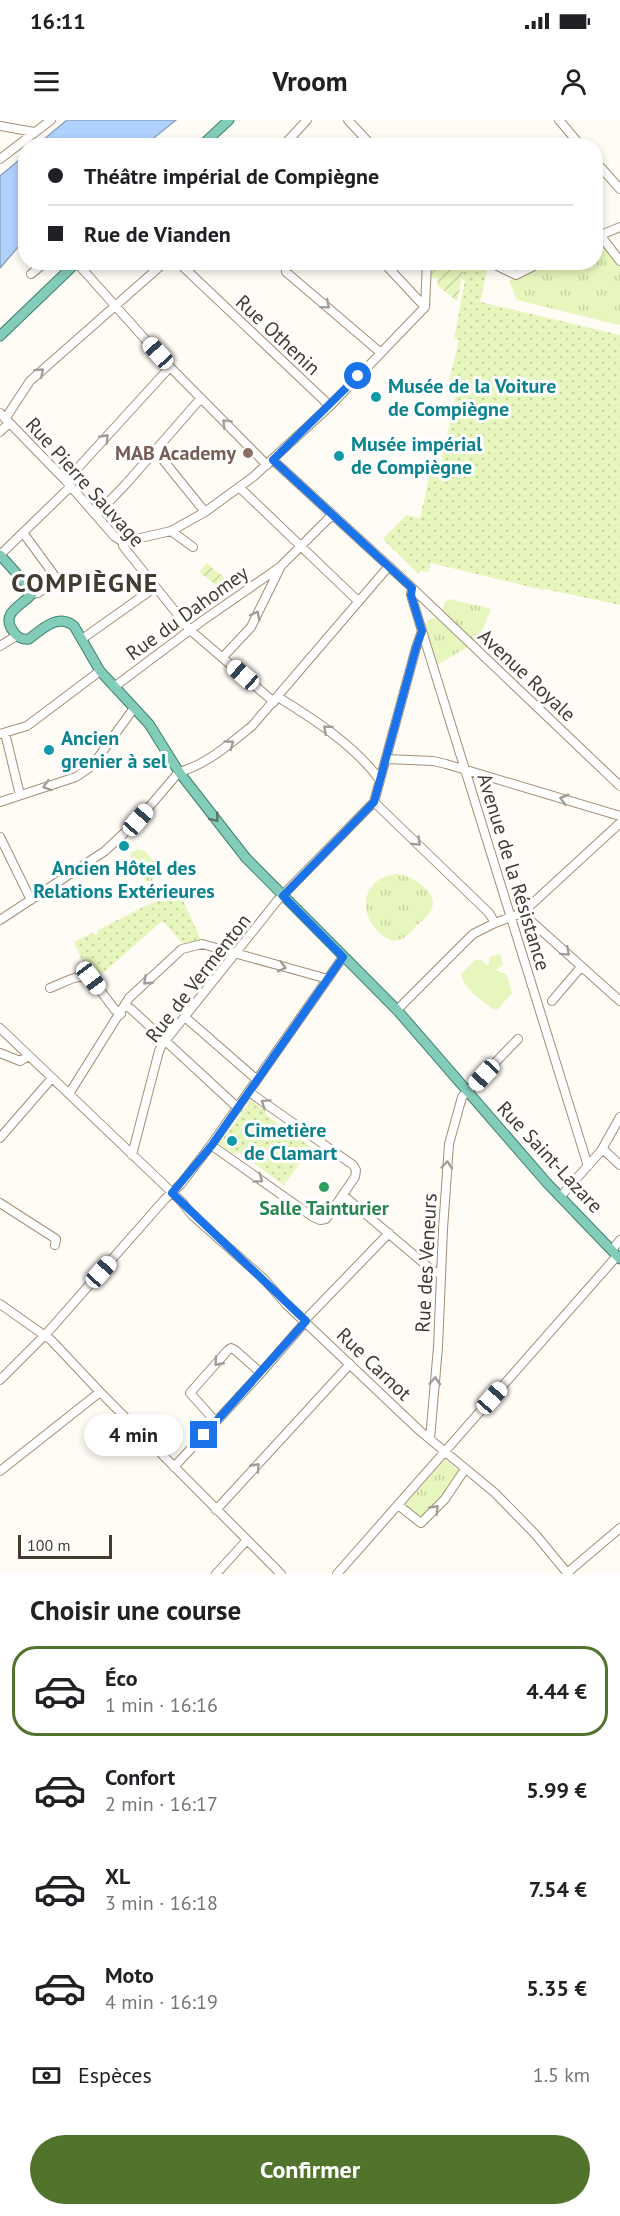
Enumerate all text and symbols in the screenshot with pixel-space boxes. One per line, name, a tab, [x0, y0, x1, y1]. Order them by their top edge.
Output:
text: 16:11	[30, 7, 86, 35]
text: Vroom	[273, 64, 347, 98]
icon: menu	[30, 65, 63, 98]
icon: person	[557, 65, 590, 98]
text: Théâtre impérial de Compiègne	[84, 162, 379, 190]
text: Rue de Vianden	[84, 220, 231, 248]
street label: Rue Othenin	[230, 289, 326, 381]
one-way arrow	[319, 298, 330, 309]
car	[139, 334, 177, 372]
route start	[344, 362, 371, 389]
one-way arrow	[33, 368, 43, 379]
place label: Musée de la Voiture de Compiègne	[388, 373, 556, 422]
marker: Musée de la Voiture de Compiègne	[369, 390, 383, 404]
street label: Rue Pierre Sauvage	[20, 412, 150, 552]
one-way arrow	[222, 420, 233, 431]
place label: Musée impérial de Compiègne	[351, 431, 482, 480]
one-way arrow	[98, 434, 109, 445]
place label: MAB Academy	[115, 440, 236, 466]
marker: MAB Academy	[241, 446, 255, 460]
marker: Musée impérial de Compiègne	[332, 449, 346, 463]
street label: Rue du Dahomey	[121, 560, 254, 666]
district label: COMPIÈGNE	[11, 566, 159, 599]
one-way arrow	[249, 611, 261, 622]
street label: Avenue Royale	[473, 623, 581, 727]
car	[224, 656, 262, 694]
place label: Ancien grenier à sel	[61, 725, 167, 774]
one-way arrow	[323, 725, 334, 736]
one-way arrow	[223, 740, 234, 751]
marker: Ancien grenier à sel	[42, 743, 56, 757]
street label: Avenue de la Résistance	[472, 770, 556, 974]
one-way arrow	[42, 779, 53, 791]
one-way arrow	[559, 794, 570, 806]
car	[119, 801, 157, 839]
one-way arrow	[208, 812, 219, 823]
one-way arrow	[409, 834, 420, 845]
marker: Ancien Hôtel des Relations Extérieures	[117, 839, 131, 853]
place label: Ancien Hôtel des Relations Extérieures	[33, 855, 215, 904]
street label: Rue de Vermenton	[140, 908, 256, 1048]
one-way arrow	[558, 945, 569, 956]
car	[73, 958, 109, 998]
one-way arrow	[277, 959, 287, 972]
one-way arrow	[143, 974, 154, 985]
car	[465, 1056, 503, 1094]
street label: Rue Saint-Lazare	[491, 1096, 609, 1218]
one-way arrow	[260, 1099, 271, 1110]
place label: Cimetière de Clamart	[244, 1117, 337, 1166]
marker: Cimetière de Clamart	[225, 1134, 239, 1148]
one-way arrow	[440, 1161, 453, 1170]
one-way arrow	[253, 1172, 264, 1183]
marker: Salle Tainturier	[317, 1180, 331, 1194]
street label: Rue des Veneurs	[409, 1193, 443, 1333]
place label: Salle Tainturier	[259, 1195, 389, 1221]
car	[82, 1253, 120, 1291]
street label: Rue Carnot	[331, 1322, 417, 1406]
one-way arrow	[214, 1356, 225, 1366]
one-way arrow	[428, 1376, 441, 1385]
car	[473, 1379, 511, 1417]
callout: 4 min	[84, 1414, 183, 1456]
route end	[190, 1421, 217, 1448]
text: 4 min	[109, 1422, 158, 1448]
one-way arrow	[249, 1463, 260, 1473]
one-way arrow	[428, 1505, 439, 1516]
scale bar	[18, 1532, 112, 1560]
text: 100 m	[27, 1535, 70, 1555]
text: Choisir une course	[30, 1593, 241, 1627]
icon: car	[33, 1664, 87, 1718]
text: Éco	[105, 1664, 137, 1692]
text: 4.44 €	[526, 1677, 587, 1705]
text: 1 min · 16:16	[105, 1692, 218, 1718]
icon: car	[33, 1763, 87, 1817]
text: Confort	[105, 1763, 175, 1791]
text: 5.99 €	[526, 1776, 587, 1804]
text: 2 min · 16:17	[105, 1791, 218, 1817]
icon: car	[33, 1862, 87, 1916]
text: XL	[105, 1862, 130, 1890]
text: 7.54 €	[529, 1875, 587, 1903]
text: 3 min · 16:18	[105, 1890, 218, 1916]
icon: car	[33, 1961, 87, 2015]
text: Moto	[105, 1961, 154, 1989]
text: 5.35 €	[526, 1974, 587, 2002]
text: 4 min · 16:19	[105, 1989, 218, 2015]
icon: cash	[30, 2059, 63, 2092]
text: Espèces	[78, 2061, 152, 2089]
text: 1.5 km	[533, 2062, 590, 2088]
button: Confirmer	[30, 2135, 590, 2204]

